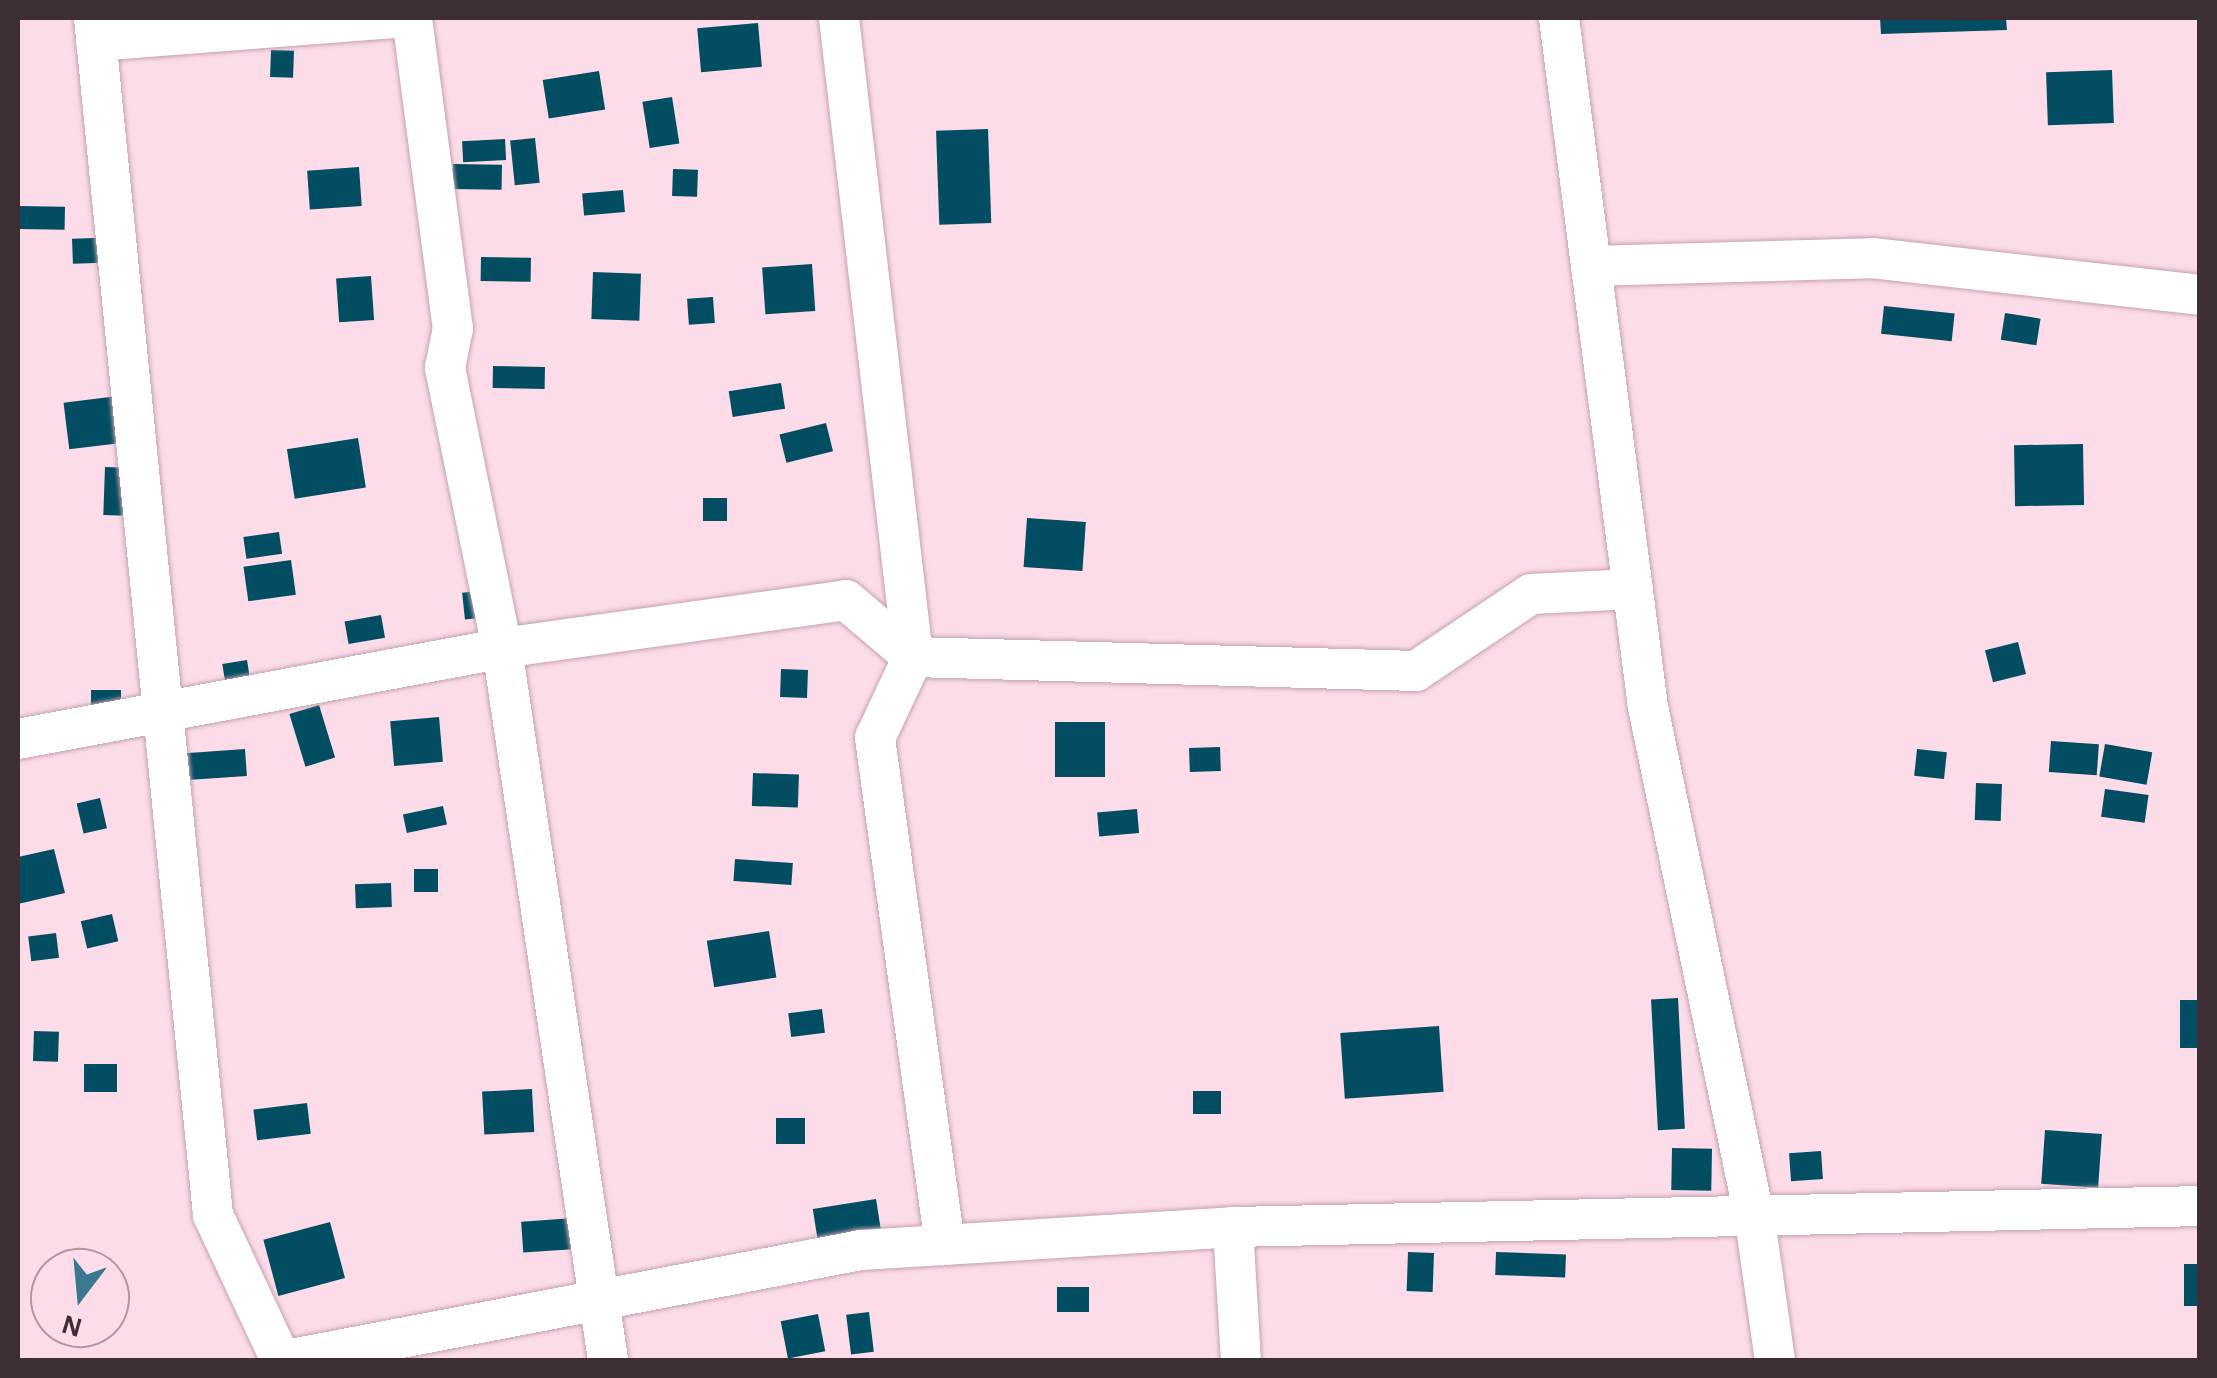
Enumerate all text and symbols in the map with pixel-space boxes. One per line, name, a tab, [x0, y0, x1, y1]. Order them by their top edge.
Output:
north arrow	[30, 1248, 130, 1348]
text: N	[59, 1309, 85, 1341]

